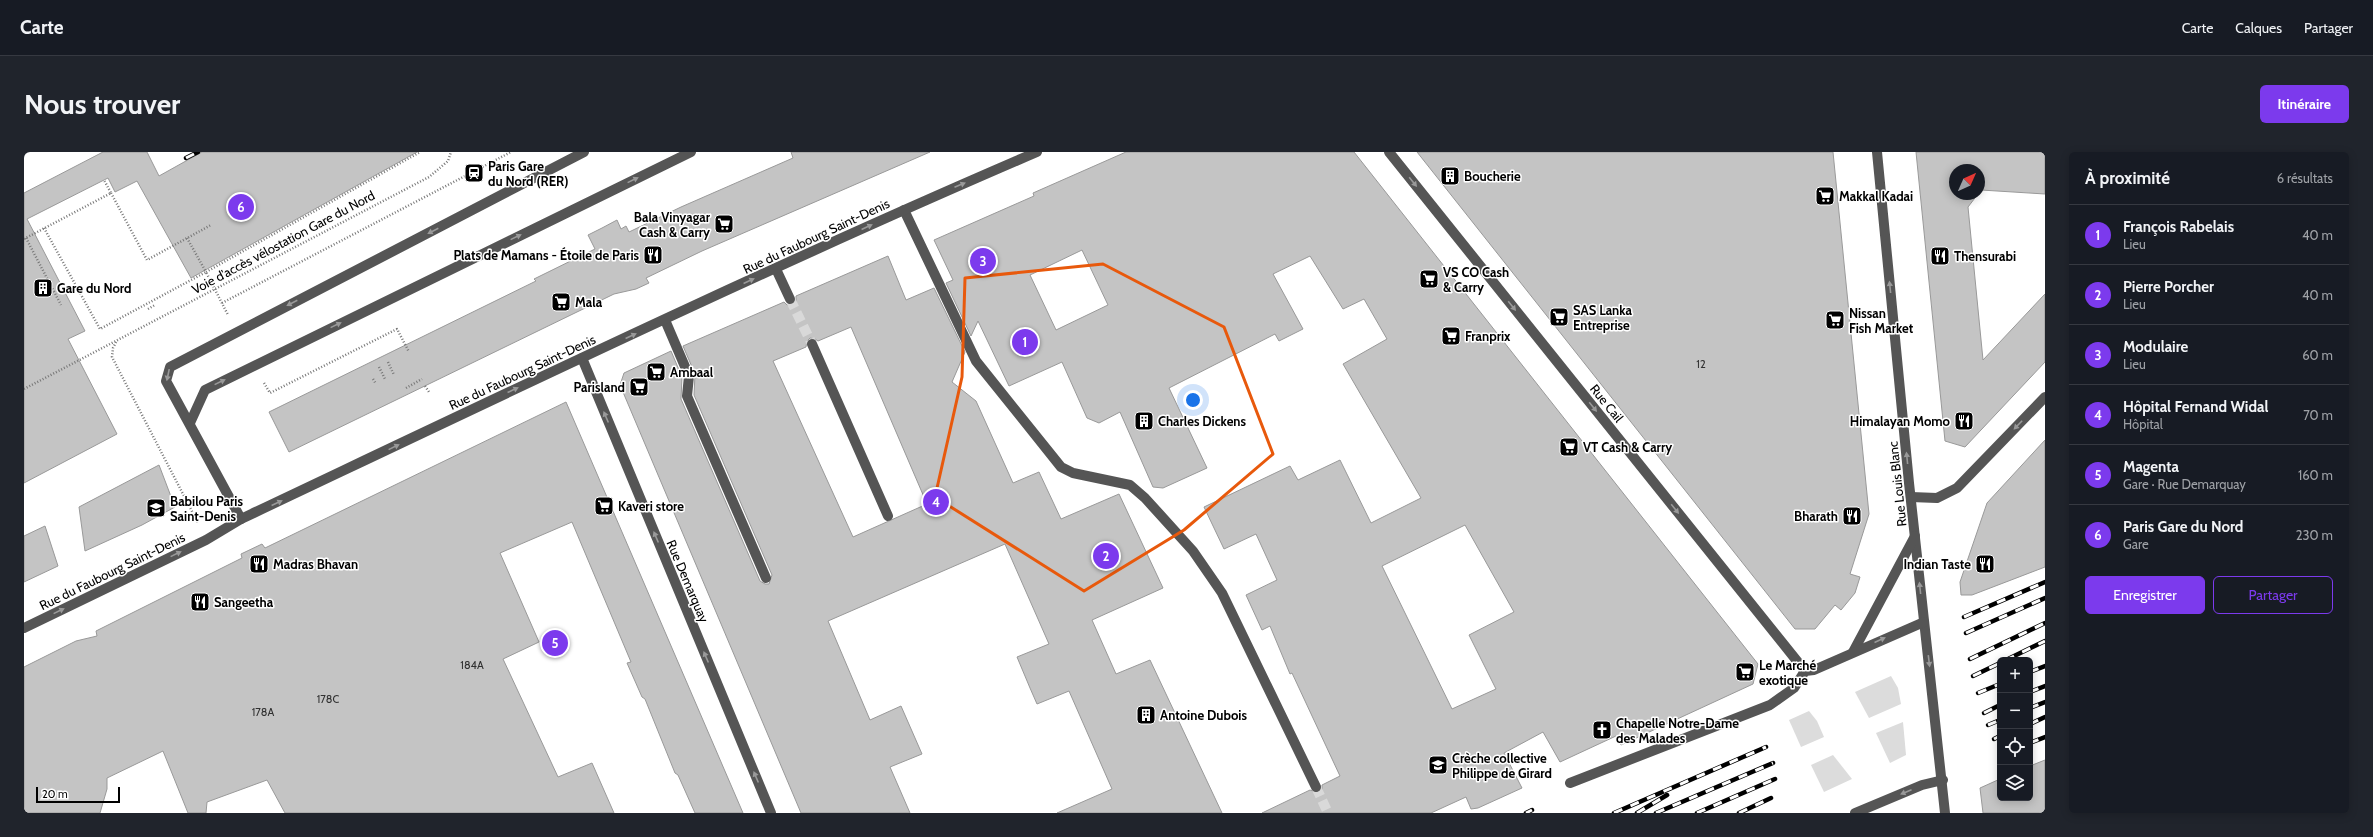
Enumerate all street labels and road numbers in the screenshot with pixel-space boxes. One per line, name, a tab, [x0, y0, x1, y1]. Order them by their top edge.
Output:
street label: Voie d'accès vélostation Gare du Nord	[189, 187, 377, 297]
street label: Rue du Faubourg Saint-Denis	[740, 195, 892, 277]
street label: Rue du Faubourg Saint-Denis	[446, 331, 598, 413]
street label: Rue Cail	[1587, 381, 1627, 425]
street label: Rue Louis Blanc	[1885, 440, 1909, 527]
street label: Rue du Faubourg Saint-Denis	[37, 529, 188, 613]
street label: Rue Demarquay	[663, 537, 713, 625]

